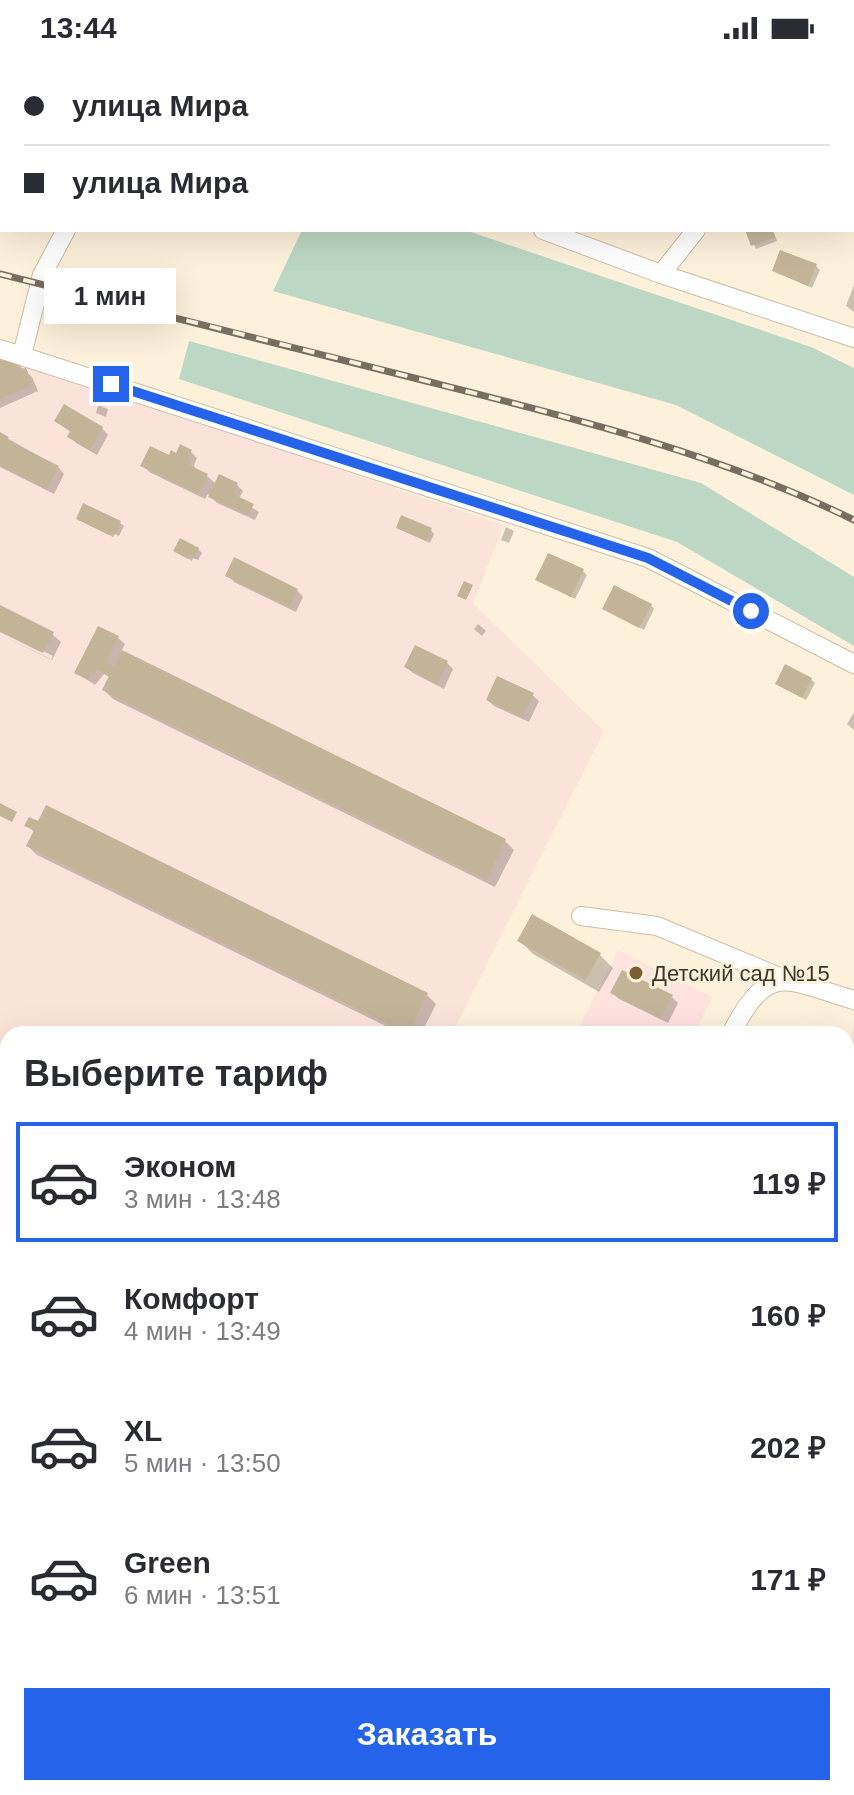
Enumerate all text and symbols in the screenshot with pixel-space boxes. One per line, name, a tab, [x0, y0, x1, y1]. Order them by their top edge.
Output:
text: 13:44	[40, 11, 117, 44]
text: улица Мира	[72, 89, 248, 122]
text: улица Мира	[72, 166, 248, 199]
callout: 1 мин	[45, 268, 177, 324]
text: 1 мин	[74, 281, 146, 311]
route end	[93, 366, 129, 402]
route start	[733, 593, 769, 629]
place label: Детский сад №15	[652, 961, 830, 986]
marker: Детский сад №15	[627, 964, 645, 982]
text: Выберите тариф	[24, 1053, 328, 1094]
icon: car	[28, 1146, 100, 1218]
text: Эконом	[124, 1150, 237, 1183]
text: 119 ₽	[752, 1167, 826, 1200]
text: 3 мин · 13:48	[124, 1184, 281, 1214]
icon: car	[28, 1278, 100, 1350]
text: Комфорт	[124, 1282, 259, 1315]
text: 160 ₽	[750, 1299, 826, 1332]
text: 4 мин · 13:49	[124, 1316, 281, 1346]
icon: car	[28, 1410, 100, 1482]
text: XL	[124, 1414, 162, 1447]
text: 202 ₽	[750, 1431, 826, 1464]
text: 5 мин · 13:50	[124, 1448, 281, 1478]
icon: car	[28, 1542, 100, 1614]
text: Green	[124, 1546, 211, 1579]
text: 171 ₽	[750, 1563, 826, 1596]
text: 6 мин · 13:51	[124, 1580, 281, 1610]
button: Заказать	[24, 1688, 830, 1780]

